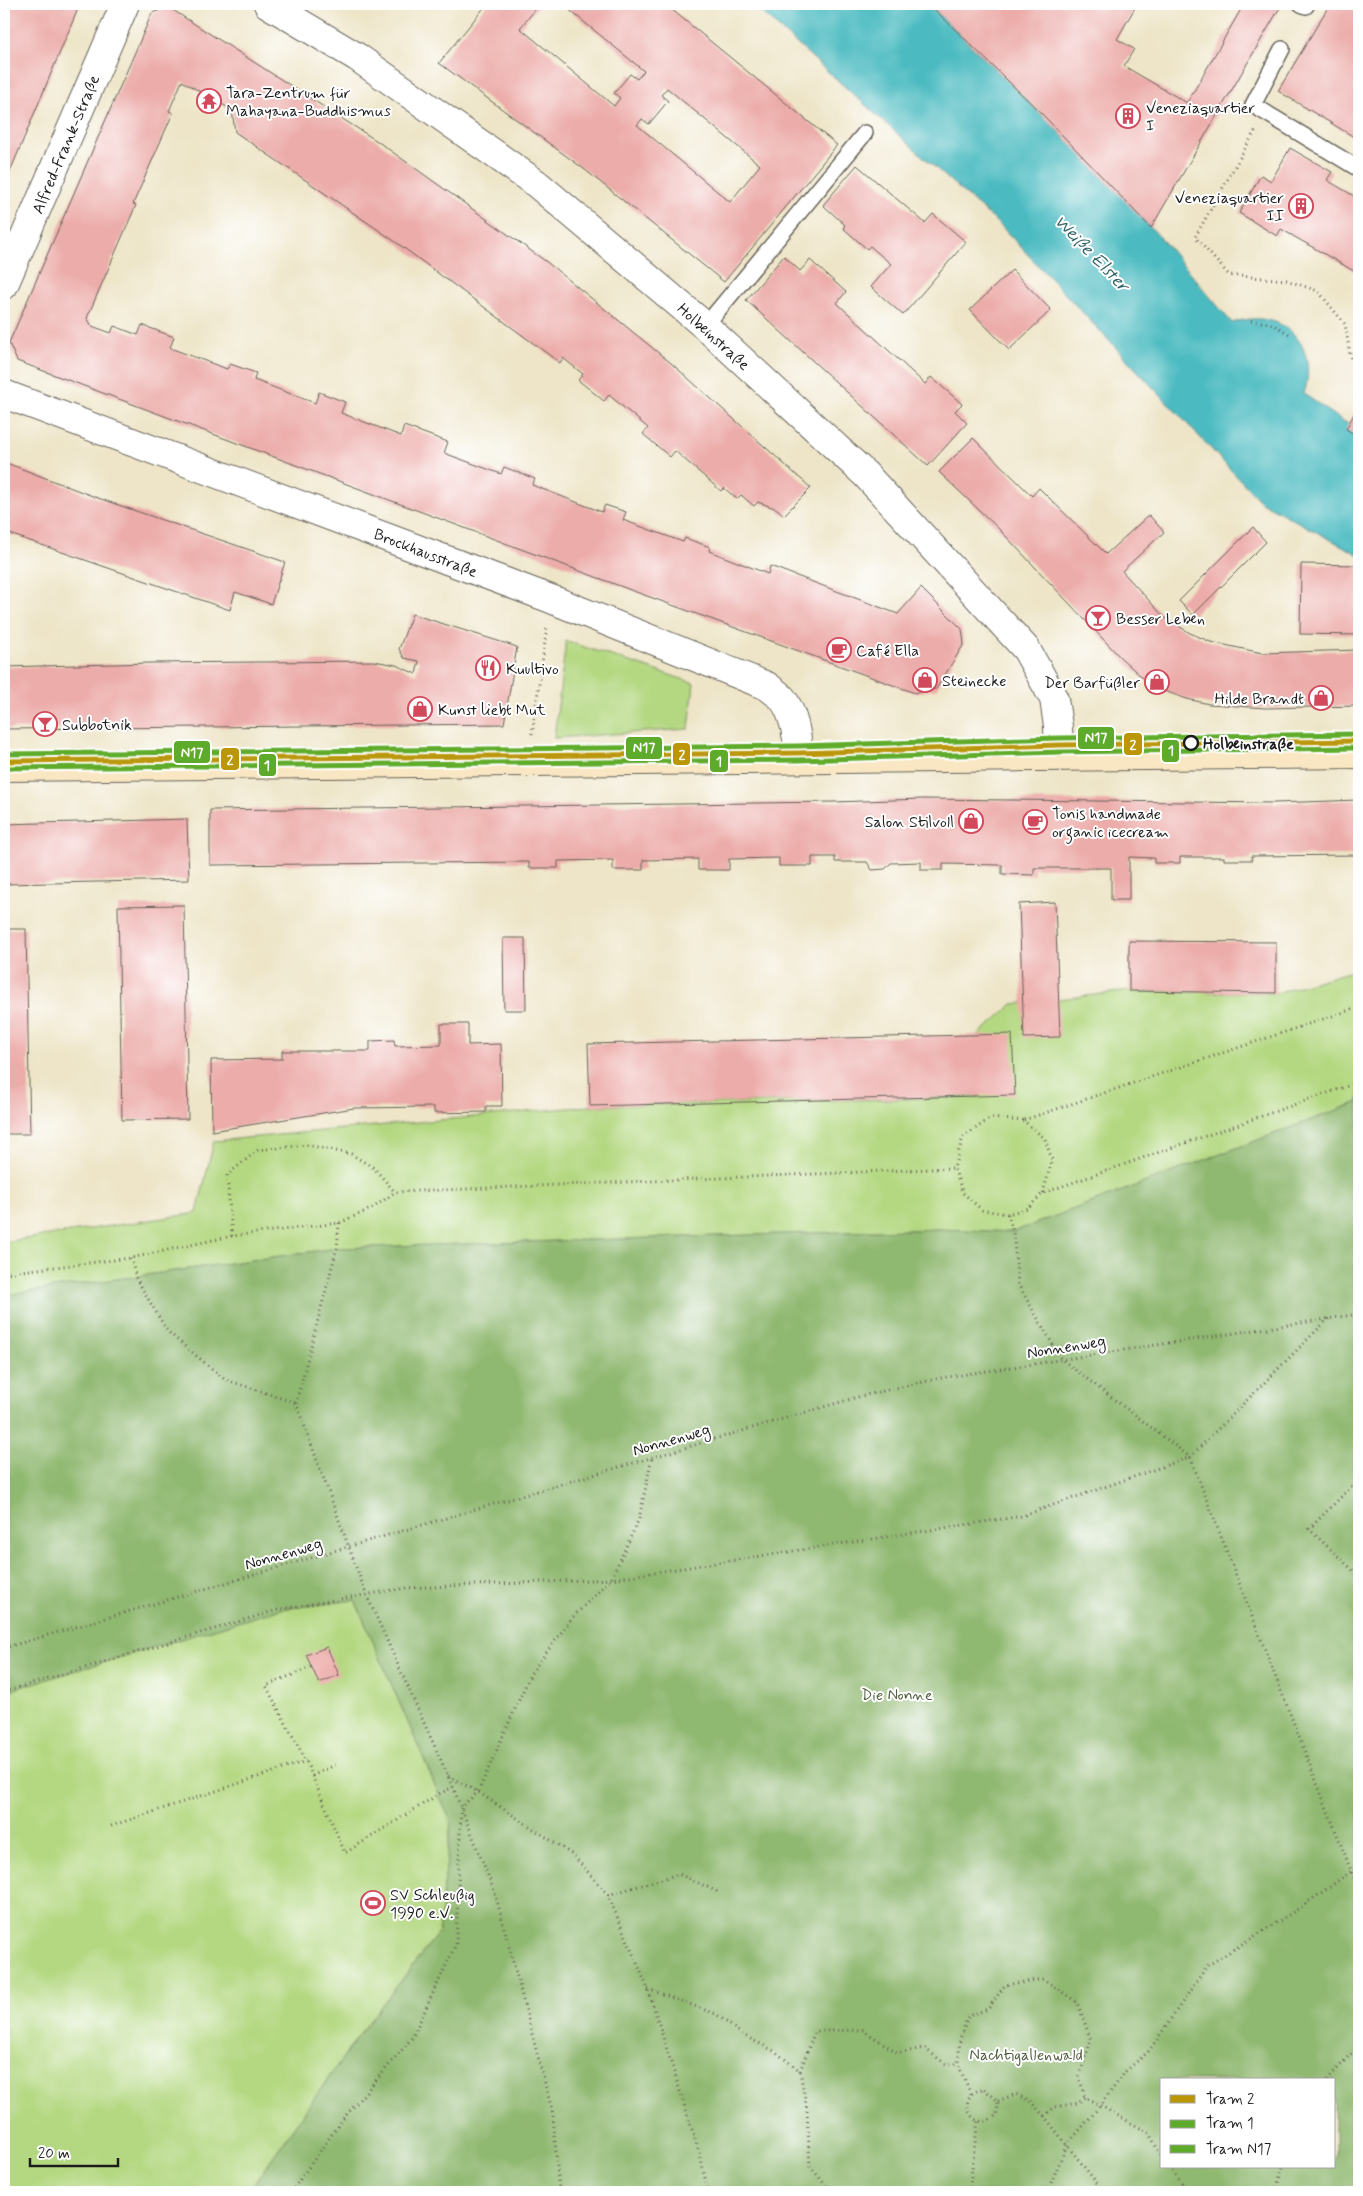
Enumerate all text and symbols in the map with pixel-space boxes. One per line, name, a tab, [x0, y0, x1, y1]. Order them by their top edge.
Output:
street label: Alfred-Frank-Straße	[28, 72, 105, 217]
place label: Tara-Zentrum für Mahayana-Buddhismus	[226, 83, 391, 122]
temple icon: Tara-Zentrum für Mahayana-Buddhismus	[196, 88, 222, 114]
place label: Veneziaquartier I	[1146, 98, 1255, 137]
building icon: Veneziaquartier I	[1115, 103, 1141, 129]
place label: Veneziaquartier II	[1175, 188, 1284, 227]
building icon: Veneziaquartier II	[1288, 193, 1314, 219]
water label: Weiße Elster	[1048, 210, 1136, 299]
street label: Holbeinstraße	[672, 299, 754, 375]
street label: Brockhausstraße	[371, 524, 480, 583]
bar icon: Besser Leben	[1085, 605, 1111, 631]
place label: Besser Leben	[1116, 609, 1205, 630]
cafe icon: Café Ella	[826, 637, 852, 663]
place label: Café Ella	[856, 641, 919, 662]
restaurant icon: Kuultivo	[475, 655, 501, 681]
place label: Kuultivo	[506, 659, 559, 680]
shop icon: Steinecke	[912, 667, 938, 693]
shop icon: Der Barfüßler	[1144, 669, 1170, 695]
place label: Steinecke	[942, 671, 1006, 692]
place label: Der Barfüßler	[1044, 673, 1140, 694]
shop icon: Hilde Brandt	[1308, 685, 1334, 711]
place label: Hilde Brandt	[1215, 689, 1304, 710]
shop icon: Kunst liebt Mut	[407, 696, 433, 722]
place label: Kunst liebt Mut	[438, 700, 546, 721]
bar icon: Subbotnik	[32, 711, 58, 737]
place label: Subbotnik	[62, 715, 132, 736]
line badge: N17	[1077, 726, 1115, 750]
text: N17	[1085, 729, 1107, 747]
line badge: 2	[1123, 732, 1143, 756]
place label: Holbeinstraße	[1203, 734, 1294, 755]
marker: Holbeinstraße	[1183, 735, 1199, 751]
line badge: N17	[625, 736, 663, 760]
text: 2	[1130, 736, 1137, 754]
text: N17	[633, 739, 655, 757]
line badge: 1	[1161, 739, 1180, 763]
line badge: N17	[173, 740, 211, 764]
line badge: 2	[672, 742, 691, 766]
text: 1	[1168, 742, 1174, 760]
text: N17	[181, 744, 203, 762]
text: 2	[679, 746, 686, 764]
line badge: 2	[220, 747, 240, 771]
line badge: 1	[709, 749, 729, 773]
text: 2	[227, 751, 234, 769]
line badge: 1	[258, 753, 277, 777]
text: 1	[716, 753, 722, 771]
text: 1	[264, 757, 270, 775]
place label: Tonis handmade organic icecream	[1052, 804, 1169, 844]
shop icon: Salon Stilvoll	[958, 808, 984, 834]
cafe icon: Tonis handmade organic icecream	[1022, 809, 1048, 835]
place label: Salon Stilvoll	[865, 812, 954, 833]
street label: Nonnenweg	[1025, 1331, 1107, 1365]
street label: Nonnenweg	[630, 1419, 713, 1462]
street label: Nonnenweg	[242, 1533, 325, 1576]
park label: Die Nonne	[861, 1685, 933, 1706]
place label: SV Schleußig 1990 e.V.	[390, 1885, 475, 1924]
sports icon: SV Schleußig 1990 e.V.	[360, 1890, 386, 1916]
park label: Nachtigallenwald	[969, 2045, 1083, 2066]
legend	[1160, 2078, 1336, 2168]
text: Tram 2	[1206, 2090, 1254, 2110]
text: Tram 1	[1206, 2114, 1254, 2134]
scale bar	[30, 2136, 118, 2168]
text: Tram N17	[1206, 2140, 1272, 2160]
text: 20 m	[38, 2144, 70, 2164]

